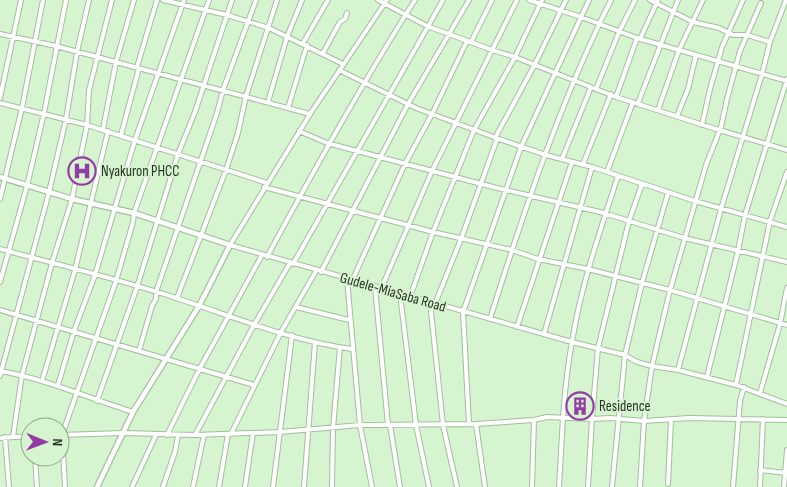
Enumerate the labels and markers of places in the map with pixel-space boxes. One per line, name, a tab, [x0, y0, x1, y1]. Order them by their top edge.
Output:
hospital icon: Nyakuron PHCC	[67, 156, 97, 186]
place label: Nyakuron PHCC	[101, 162, 180, 181]
building icon: Residence	[565, 391, 595, 421]
place label: Residence	[599, 397, 651, 416]

